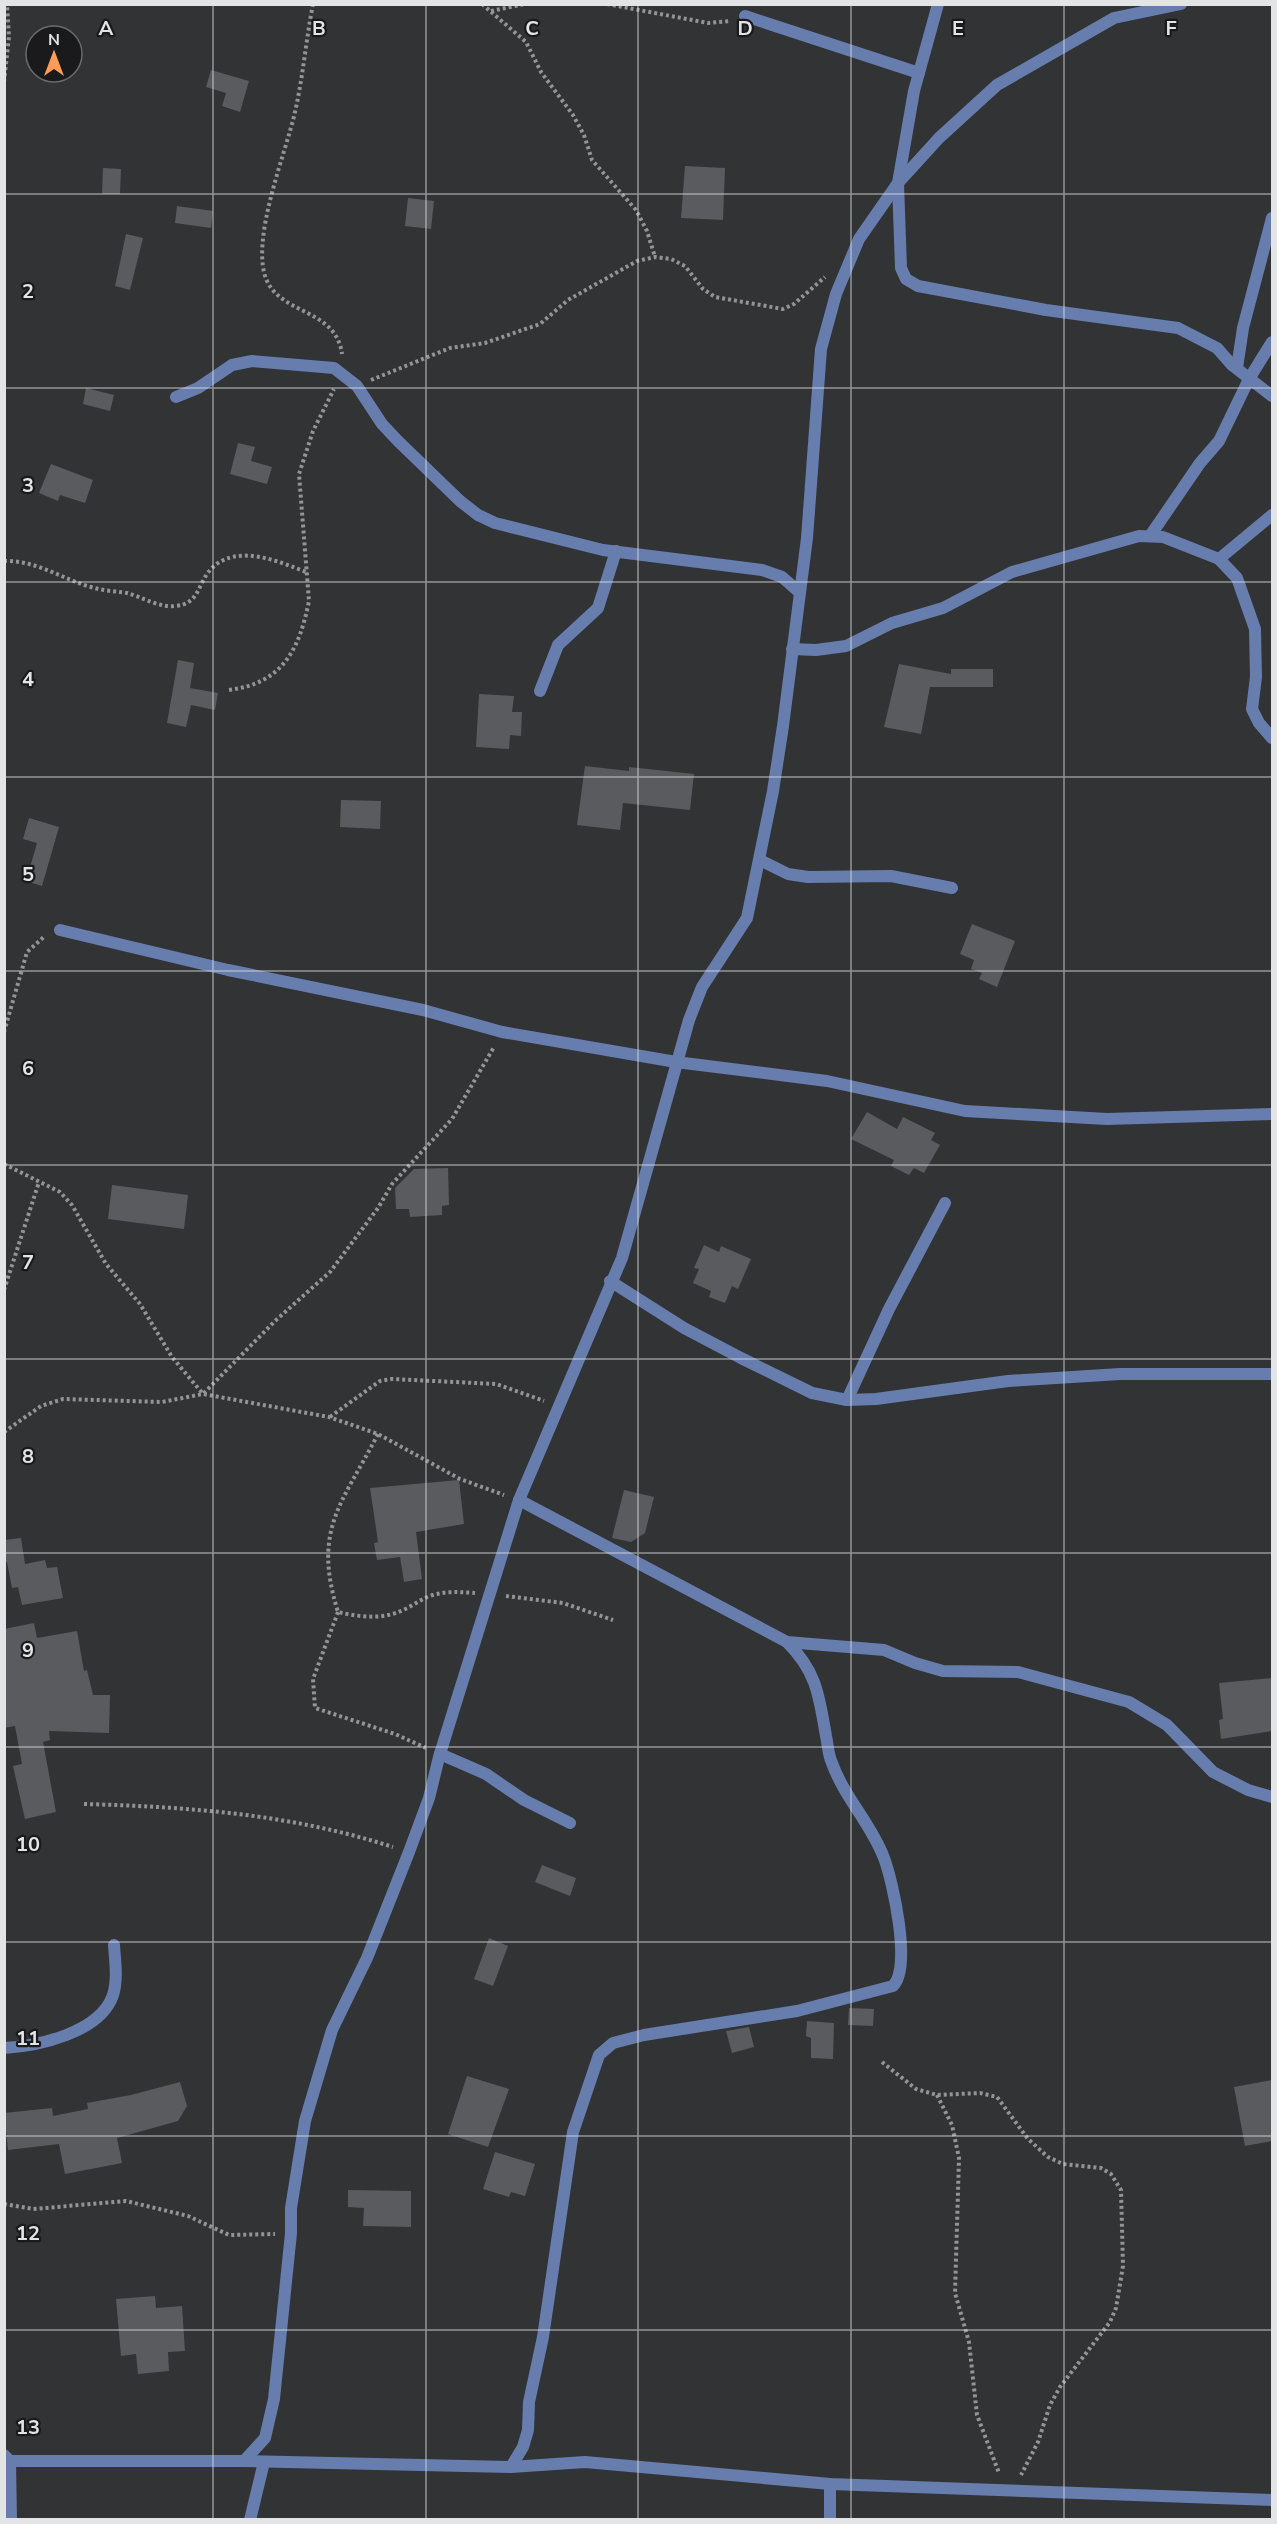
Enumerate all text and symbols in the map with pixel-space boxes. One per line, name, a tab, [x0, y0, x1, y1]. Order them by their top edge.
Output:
text: A	[99, 15, 114, 42]
text: B	[312, 15, 326, 42]
text: C	[525, 15, 539, 42]
text: D	[737, 15, 753, 42]
text: E	[952, 15, 964, 42]
text: F	[1165, 15, 1177, 42]
north arrow	[24, 24, 84, 84]
text: N	[48, 29, 60, 51]
text: 2	[22, 278, 34, 305]
text: 3	[22, 472, 34, 499]
text: 4	[22, 666, 34, 693]
text: 5	[22, 861, 34, 888]
text: 6	[22, 1055, 34, 1082]
text: 7	[22, 1249, 34, 1276]
text: 8	[22, 1443, 34, 1470]
text: 9	[22, 1637, 34, 1664]
text: 10	[16, 1831, 40, 1858]
text: 11	[16, 2025, 40, 2052]
text: 12	[16, 2220, 40, 2247]
text: 13	[16, 2414, 40, 2441]

